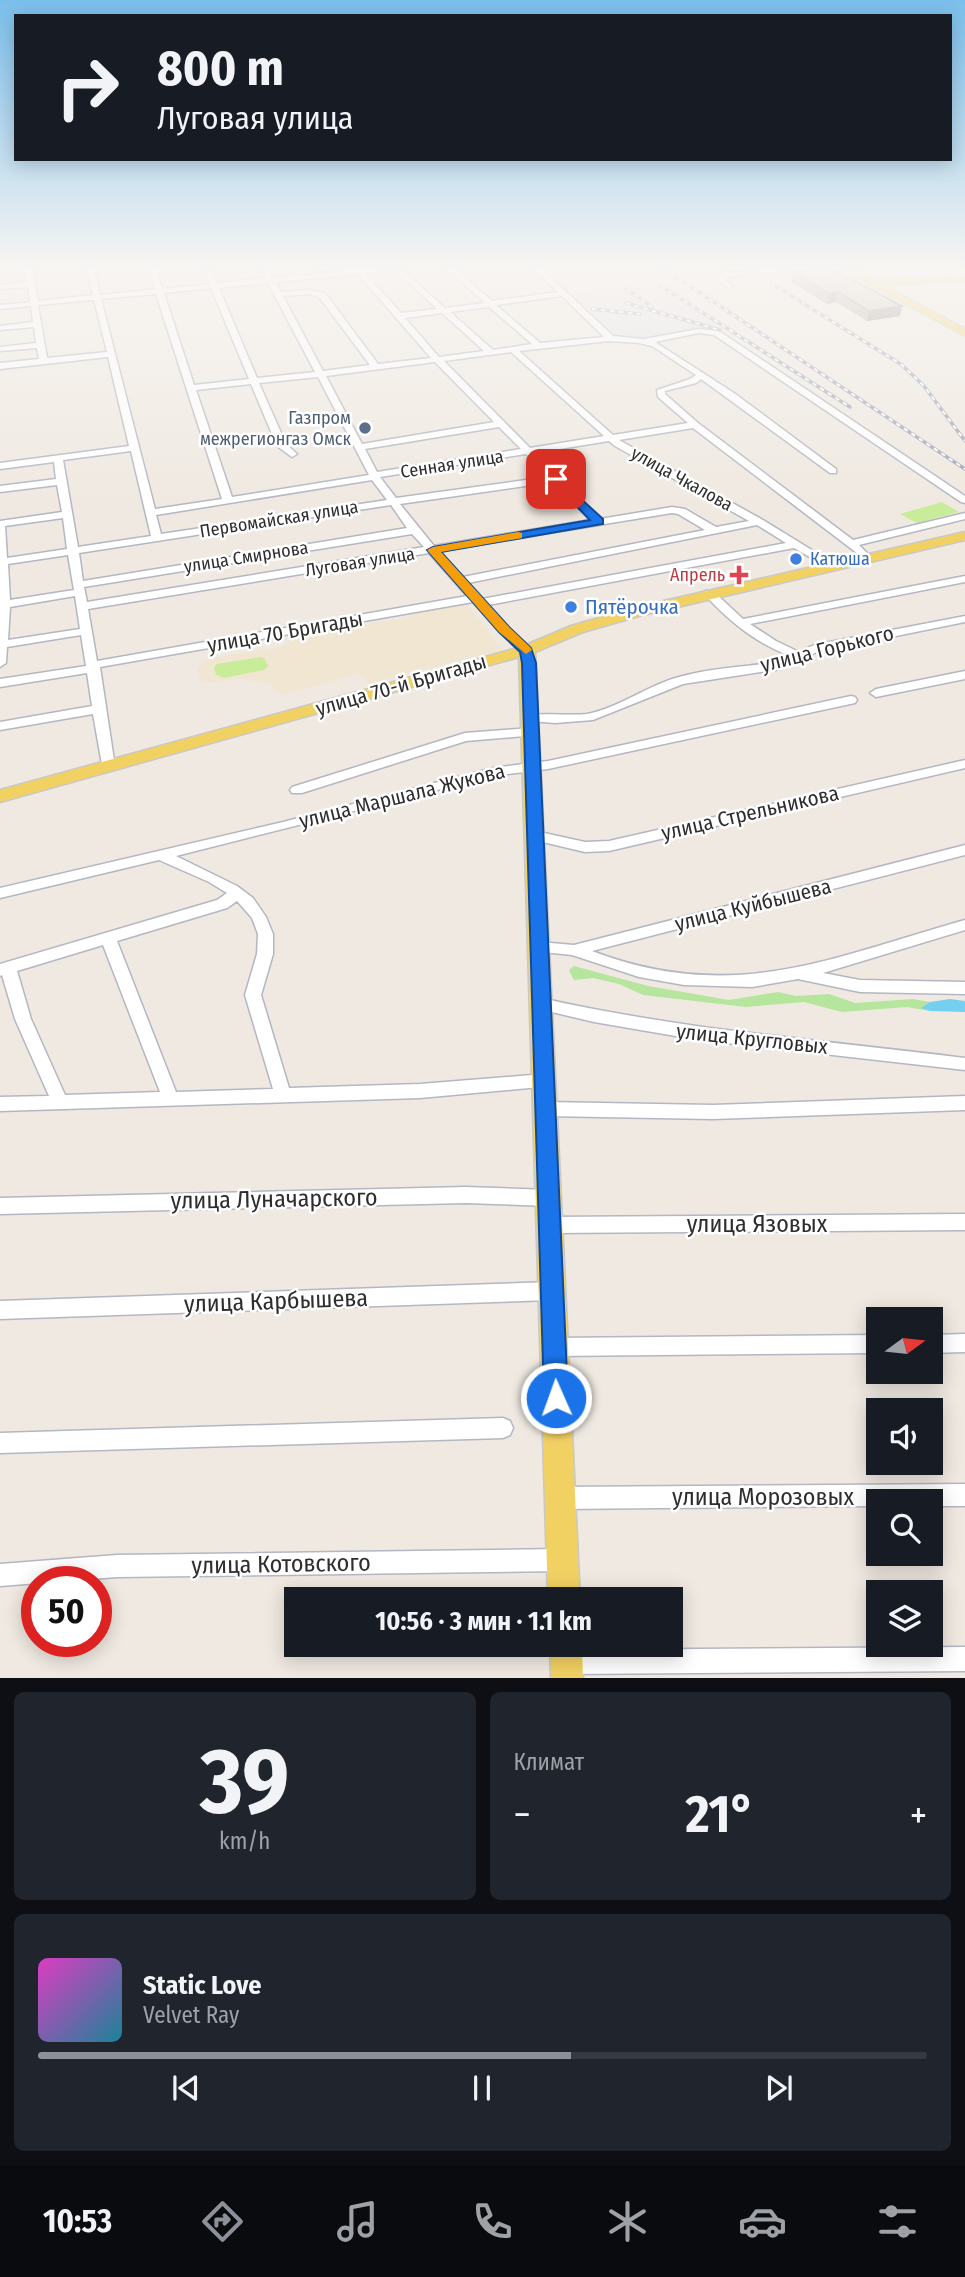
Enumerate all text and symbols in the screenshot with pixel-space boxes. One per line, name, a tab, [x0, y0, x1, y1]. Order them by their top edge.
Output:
text: 800 m	[157, 39, 284, 98]
icon: right	[42, 42, 133, 133]
text: Луговая улица	[157, 99, 354, 137]
place label: Газпром межрегионгаз Омск	[200, 407, 352, 450]
marker: Газпром межрегионгаз Омск	[357, 420, 373, 436]
street label: улица Чкалова	[627, 442, 737, 516]
street label: Сенная улица	[399, 445, 505, 483]
pin	[526, 449, 586, 509]
icon: arrive	[537, 460, 575, 498]
street label: Первомайская улица	[198, 496, 360, 542]
street label: улица Смирнова	[182, 536, 310, 578]
street label: Луговая улица	[304, 542, 416, 582]
place label: Катюша	[810, 548, 870, 570]
marker: Катюша	[788, 551, 804, 567]
place label: Апрель	[670, 564, 725, 586]
marker: Апрель	[731, 567, 747, 583]
place label: Пятёрочка	[585, 594, 679, 620]
marker: Пятёрочка	[563, 599, 579, 615]
street label: улица 70 Бригады	[205, 606, 365, 658]
street label: улица Горького	[758, 620, 896, 678]
street label: улица 70-й Бригады	[313, 648, 489, 722]
street label: улица Маршала Жукова	[296, 758, 508, 834]
street label: улица Стрельникова	[659, 780, 841, 846]
street label: улица Куйбышева	[672, 873, 834, 937]
street label: улица Кругловых	[675, 1018, 830, 1060]
street label: улица Луначарского	[170, 1183, 378, 1215]
street label: улица Язовых	[687, 1210, 828, 1238]
street label: улица Карбышева	[184, 1284, 368, 1318]
north arrow	[866, 1307, 943, 1384]
map controls	[866, 1307, 943, 1657]
position arrow	[519, 1361, 593, 1435]
button: sound	[866, 1398, 943, 1475]
street label: улица Морозовых	[672, 1483, 854, 1511]
button: search	[866, 1489, 943, 1566]
street label: улица Котовского	[191, 1548, 371, 1580]
speed limit sign: 50	[21, 1566, 112, 1657]
button: layers	[866, 1580, 943, 1657]
text: 10:56 · 3 мин · 1.1 km	[375, 1606, 592, 1637]
text: 39	[200, 1727, 289, 1836]
text: Климат	[514, 1748, 584, 1776]
text: 21°	[685, 1783, 755, 1846]
text: −	[514, 1792, 531, 1838]
text: +	[910, 1792, 927, 1838]
text: km/h	[219, 1827, 270, 1855]
text: Static Love	[143, 1970, 261, 2001]
text: Velvet Ray	[143, 2001, 239, 2029]
icon: previous	[167, 2069, 205, 2107]
icon: pause	[463, 2069, 501, 2107]
icon: next	[760, 2069, 798, 2107]
icon: directions	[198, 2197, 247, 2246]
icon: music	[333, 2197, 382, 2246]
icon: phone	[468, 2197, 517, 2246]
icon: climate	[603, 2197, 652, 2246]
icon: car	[738, 2197, 787, 2246]
icon: filters	[873, 2197, 922, 2246]
text: 10:53	[43, 2202, 112, 2240]

